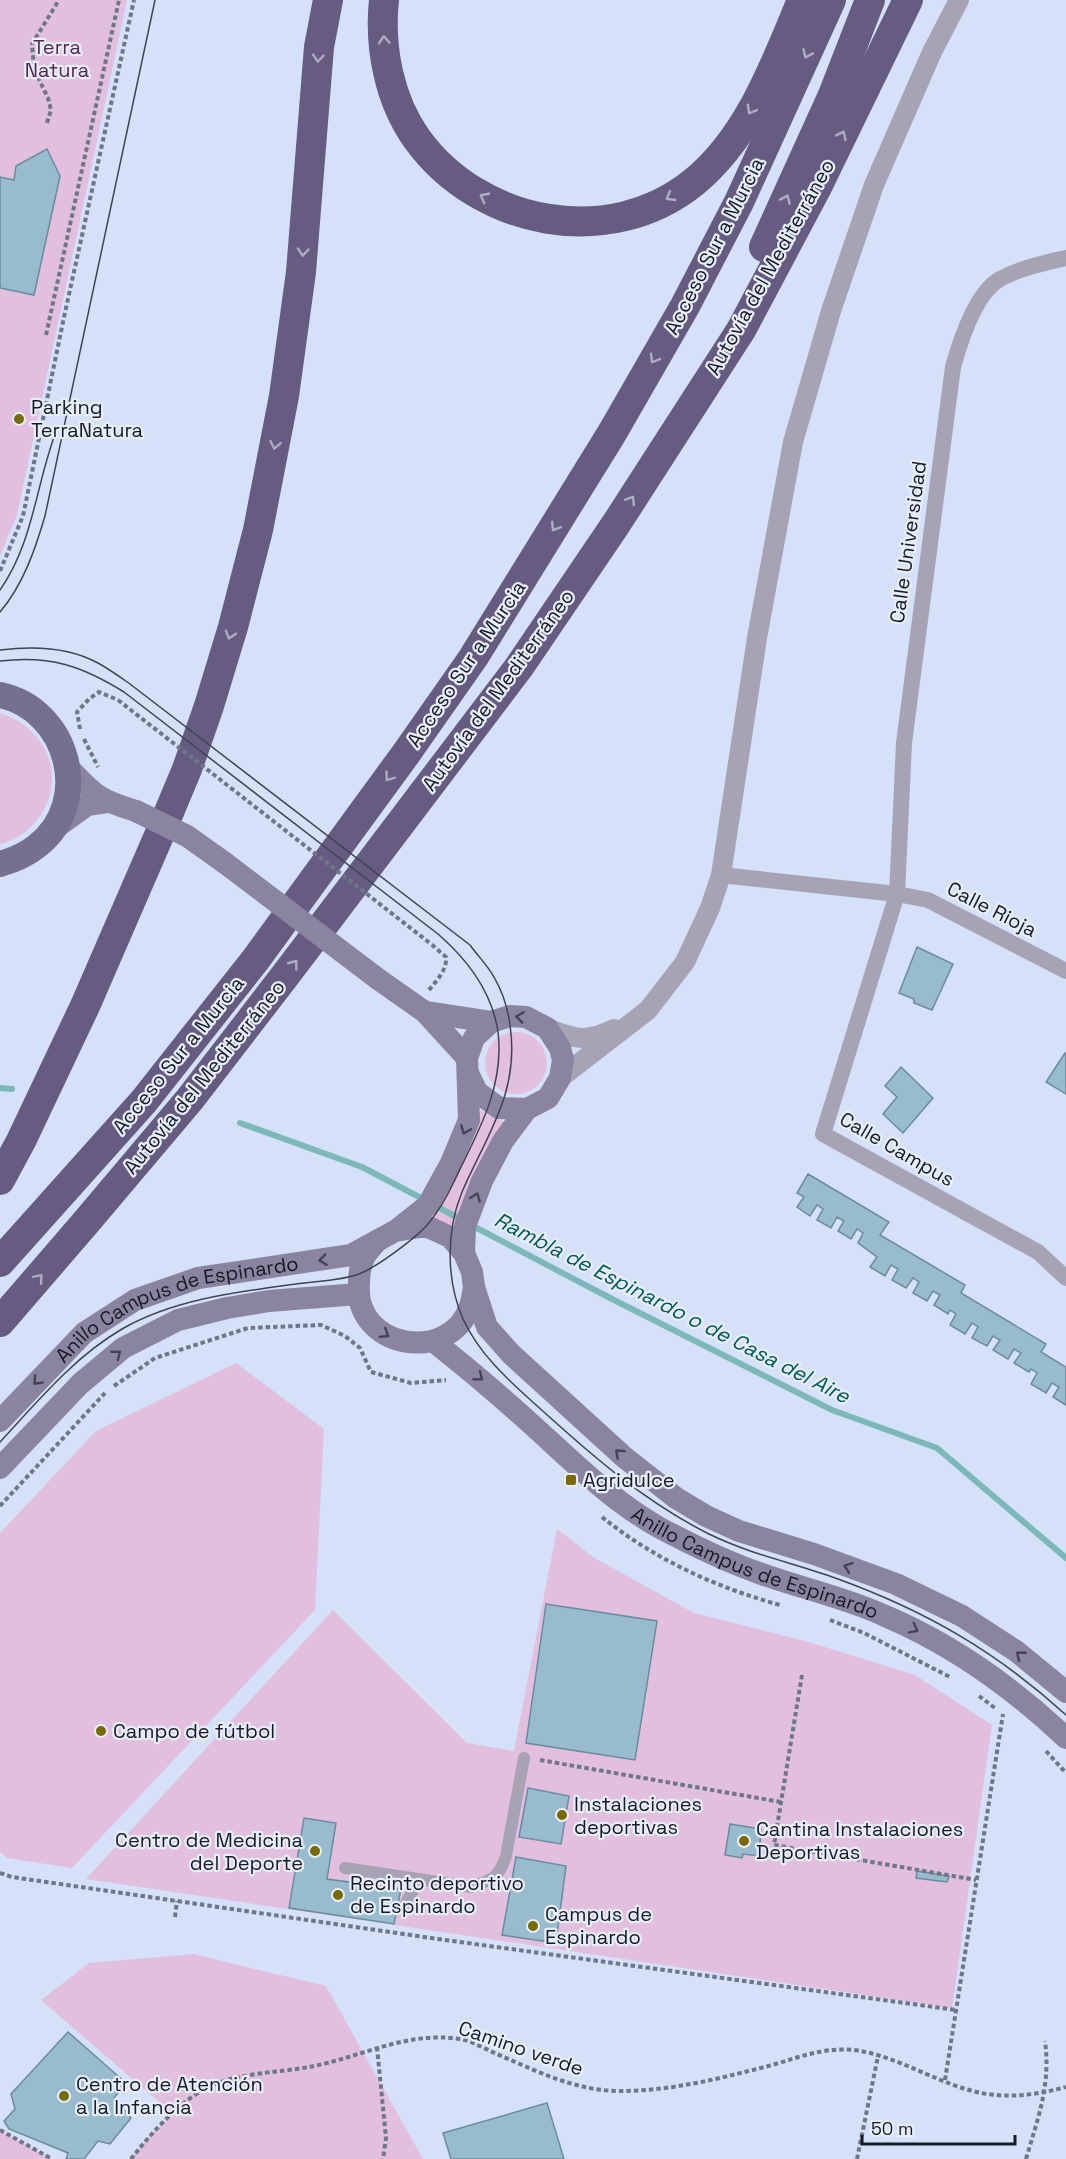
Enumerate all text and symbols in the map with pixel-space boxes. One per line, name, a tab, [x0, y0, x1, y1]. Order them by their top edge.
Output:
park label: Terra Natura	[25, 34, 89, 83]
one-way arrow	[377, 36, 390, 45]
one-way arrow	[803, 47, 815, 58]
one-way arrow	[312, 53, 325, 62]
one-way arrow	[746, 104, 758, 114]
one-way arrow	[835, 130, 847, 141]
street label: Acceso Sur a Murcia	[658, 153, 770, 339]
street label: Autovía del Mediterráneo	[700, 154, 840, 380]
one-way arrow	[666, 190, 676, 201]
one-way arrow	[480, 193, 490, 204]
one-way arrow	[778, 195, 790, 206]
one-way arrow	[297, 247, 310, 256]
one-way arrow	[650, 353, 662, 363]
place label: Parking TerraNatura	[31, 394, 143, 443]
marker: Parking TerraNatura	[12, 412, 26, 426]
one-way arrow	[269, 440, 282, 450]
street label: Calle Universidad	[884, 459, 932, 625]
one-way arrow	[624, 496, 635, 507]
one-way arrow	[551, 521, 563, 531]
street label: Acceso Sur a Murcia	[401, 576, 531, 752]
street label: Autovía del Mediterráneo	[416, 584, 580, 796]
one-way arrow	[225, 629, 237, 639]
one-way arrow	[386, 770, 397, 781]
street label: Calle Rioja	[943, 875, 1041, 943]
one-way arrow	[287, 959, 298, 970]
street label: Acceso Sur a Murcia	[106, 971, 250, 1139]
street label: Autovía del Mediterráneo	[117, 974, 291, 1180]
one-way arrow	[515, 1012, 524, 1024]
street label: Calle Campus	[835, 1106, 959, 1192]
one-way arrow	[460, 1123, 472, 1134]
one-way arrow	[469, 1192, 481, 1203]
water label: Rambla de Espinardo o de Casa del Aire	[490, 1206, 856, 1410]
street label: Anillo Campus de Espinardo	[50, 1250, 300, 1368]
one-way arrow	[318, 1254, 328, 1266]
one-way arrow	[32, 1274, 43, 1285]
one-way arrow	[379, 1326, 389, 1338]
one-way arrow	[110, 1350, 121, 1361]
one-way arrow	[472, 1370, 483, 1381]
one-way arrow	[33, 1375, 44, 1385]
one-way arrow	[616, 1449, 626, 1460]
place label: Agridulce	[583, 1467, 675, 1493]
marker: Agridulce	[564, 1473, 578, 1487]
street label: Anillo Campus de Espinardo	[626, 1501, 883, 1625]
one-way arrow	[843, 1561, 854, 1574]
one-way arrow	[907, 1622, 918, 1633]
one-way arrow	[1016, 1652, 1027, 1663]
place label: Campo de fútbol	[113, 1718, 275, 1744]
marker: Campo de fútbol	[94, 1724, 108, 1738]
place label: Instalaciones deportivas	[574, 1791, 702, 1840]
marker: Instalaciones deportivas	[555, 1808, 569, 1822]
place label: Cantina Instalaciones Deportivas	[756, 1816, 963, 1865]
place label: Centro de Medicina del Deporte	[115, 1827, 303, 1876]
marker: Cantina Instalaciones Deportivas	[737, 1834, 751, 1848]
marker: Centro de Medicina del Deporte	[308, 1844, 322, 1858]
place label: Recinto deportivo de Espinardo	[350, 1870, 524, 1919]
marker: Recinto deportivo de Espinardo	[331, 1888, 345, 1902]
place label: Campus de Espinardo	[545, 1901, 652, 1950]
marker: Campus de Espinardo	[526, 1919, 540, 1933]
street label: Camino verde	[455, 2014, 587, 2082]
place label: Centro de Atención a la Infancia	[76, 2071, 263, 2120]
marker: Centro de Atención a la Infancia	[57, 2089, 71, 2103]
scale bar	[862, 2108, 1015, 2146]
text: 50 m	[871, 2117, 913, 2140]

